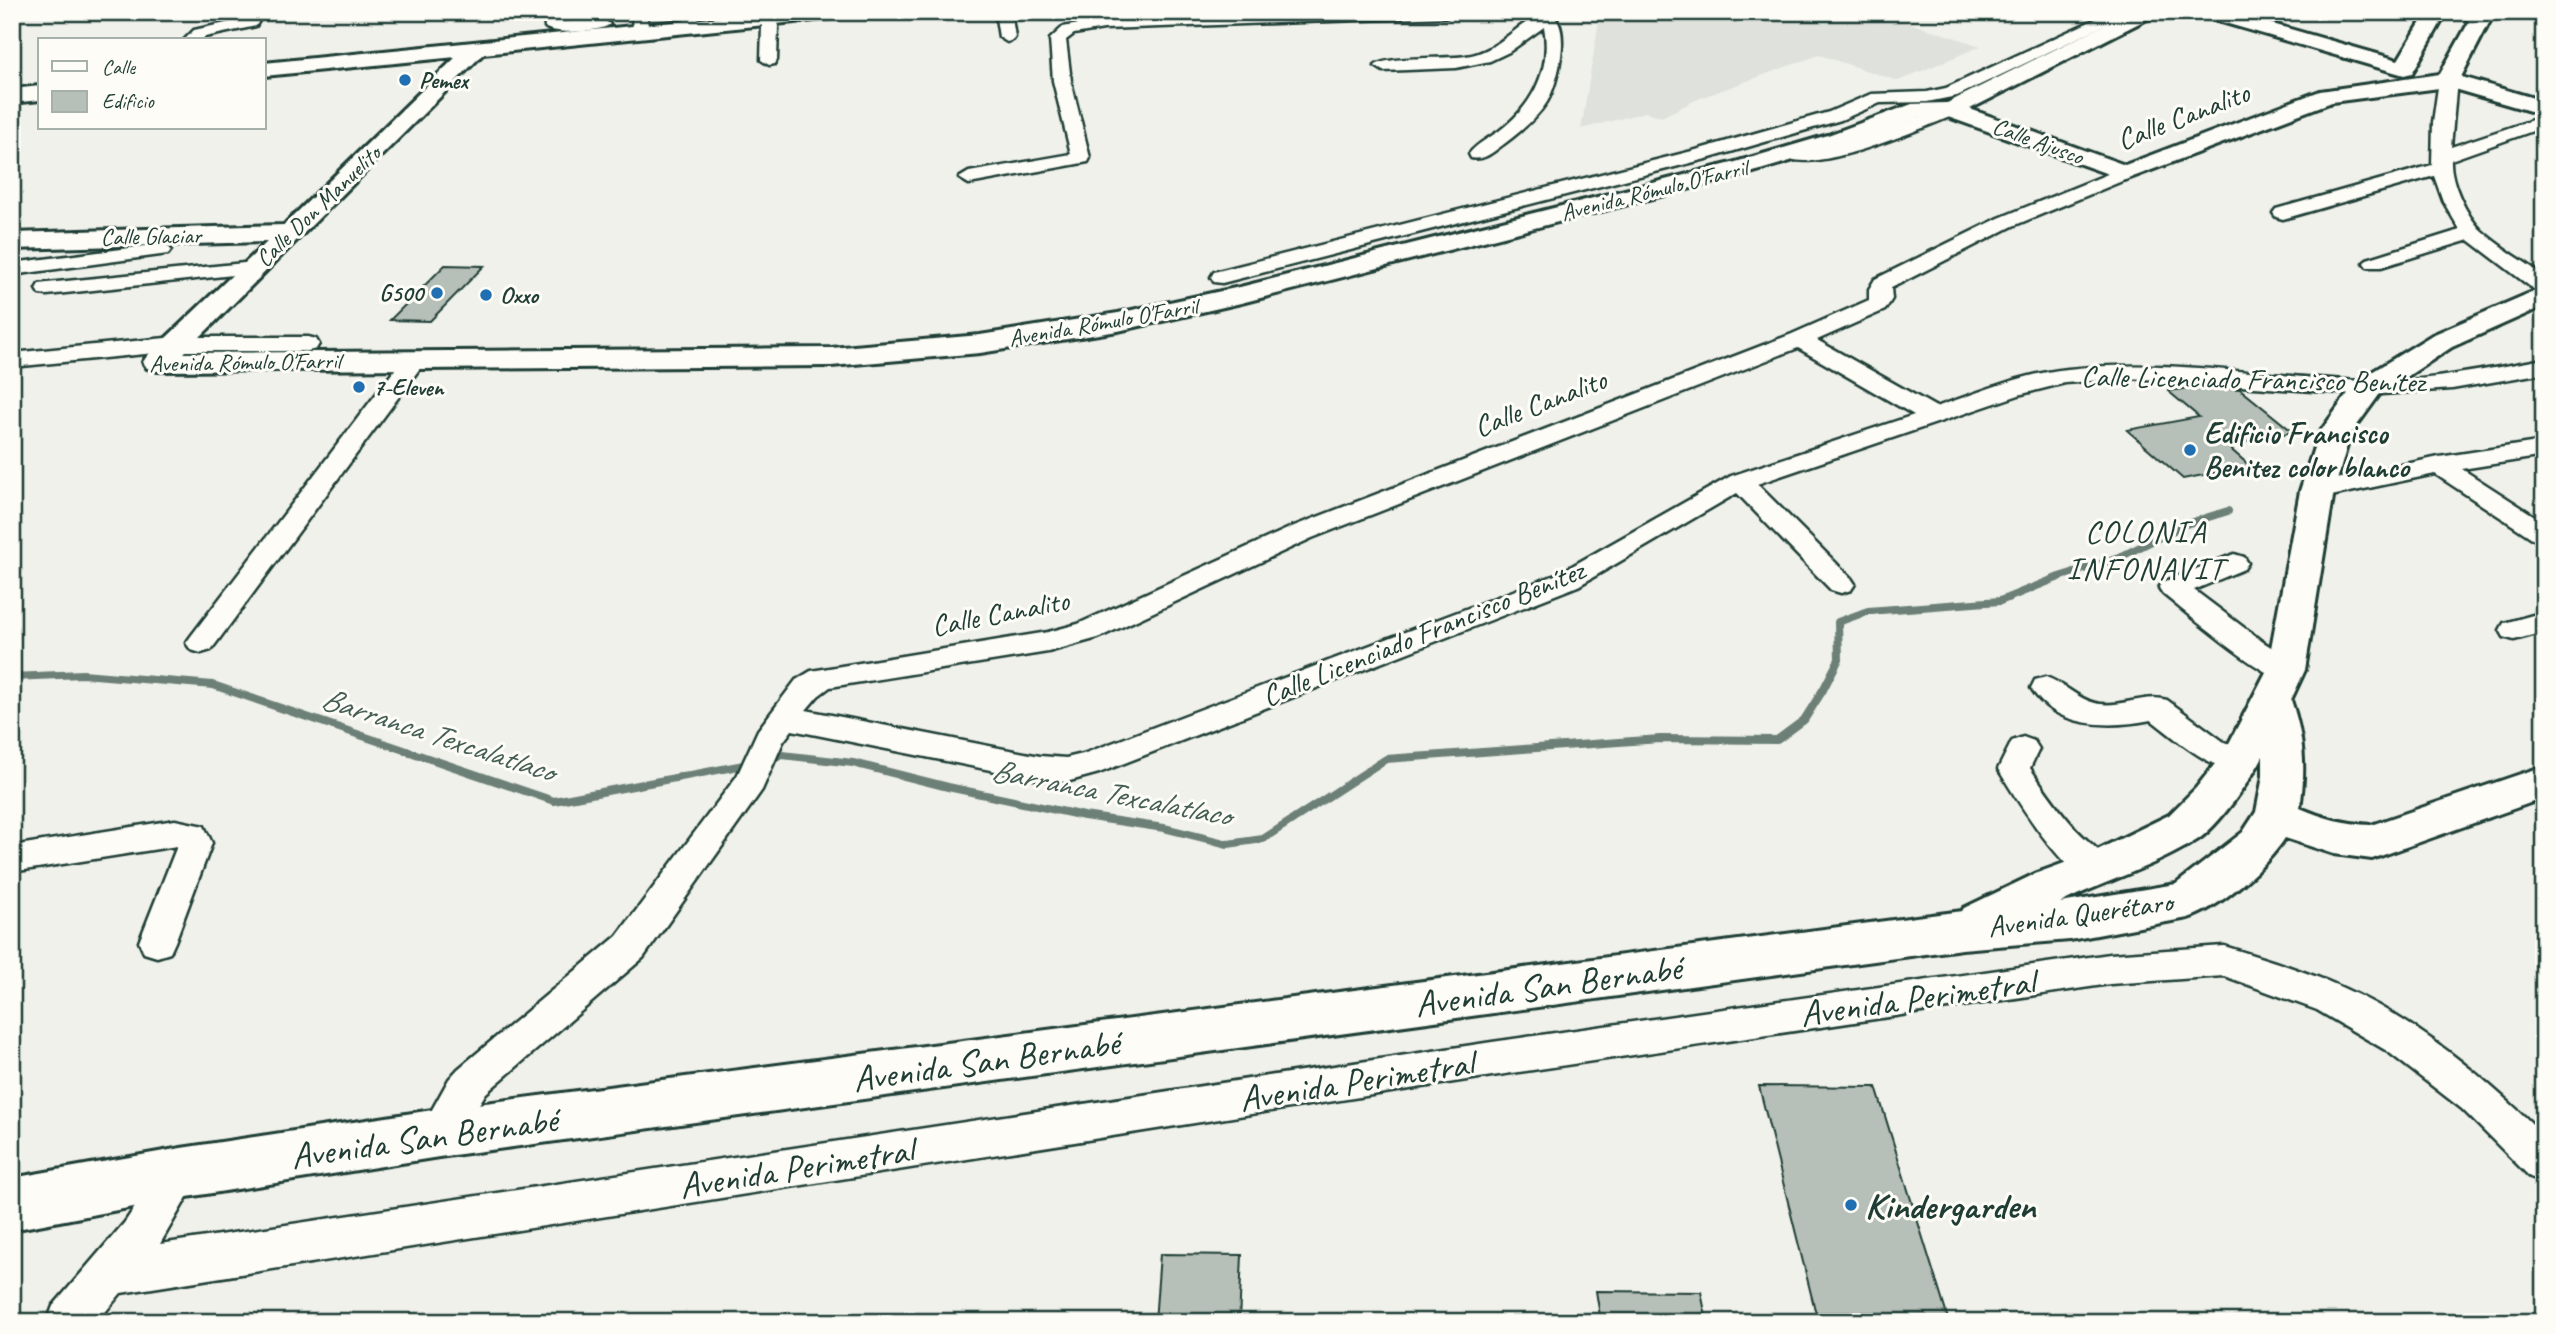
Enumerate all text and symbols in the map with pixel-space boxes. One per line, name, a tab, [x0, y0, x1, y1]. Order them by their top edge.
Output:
legend	[38, 38, 266, 130]
text: Calle	[102, 54, 136, 80]
place label: Pemex	[419, 65, 470, 95]
marker: Pemex	[397, 72, 413, 88]
street label: Calle Canalito	[2111, 73, 2256, 159]
text: Edificio	[102, 88, 155, 114]
street label: Calle Ajusco	[1988, 111, 2089, 172]
street label: Calle Don Manuelito	[249, 137, 389, 273]
street label: Avenida Rómulo O'Farril	[1558, 151, 1754, 228]
street label: Calle Glaciar	[100, 220, 204, 252]
place label: G500	[379, 278, 425, 308]
place label: Oxxo	[500, 280, 540, 310]
marker: G500	[429, 285, 445, 301]
marker: Oxxo	[478, 287, 494, 303]
street label: Avenida Rómulo O'Farril	[1006, 290, 1204, 353]
street label: Avenida Rómulo O'Farril	[149, 345, 345, 379]
street label: Calle Licenciado Francisco Benítez	[2081, 357, 2428, 401]
street label: Calle Canalito	[1468, 360, 1613, 446]
place label: 7-Eleven	[373, 372, 446, 402]
marker: 7-Eleven	[351, 379, 367, 395]
place label: Edificio Francisco Benitez color blanco	[2204, 414, 2411, 486]
marker: Edificio Francisco Benitez color blanco	[2182, 442, 2198, 458]
district label: COLONIA INFONAVIT	[2067, 511, 2230, 589]
street label: Calle Licenciado Francisco Benítez	[1256, 550, 1592, 715]
street label: Calle Canalito	[928, 581, 1073, 645]
water label: Barranca Texcalatlaco	[316, 678, 565, 793]
water label: Barranca Texcalatlaco	[988, 749, 1239, 837]
street label: Avenida Querétaro	[1985, 882, 2178, 946]
street label: Avenida San Bernabé	[1412, 943, 1690, 1027]
street label: Avenida Perimetral	[1797, 957, 2043, 1037]
street label: Avenida San Bernabé	[850, 1018, 1128, 1102]
street label: Avenida Perimetral	[1236, 1038, 1482, 1122]
street label: Avenida San Bernabé	[288, 1095, 566, 1179]
street label: Avenida Perimetral	[676, 1125, 922, 1209]
place label: Kindergarden	[1865, 1182, 2036, 1229]
marker: Kindergarden	[1843, 1197, 1859, 1213]

